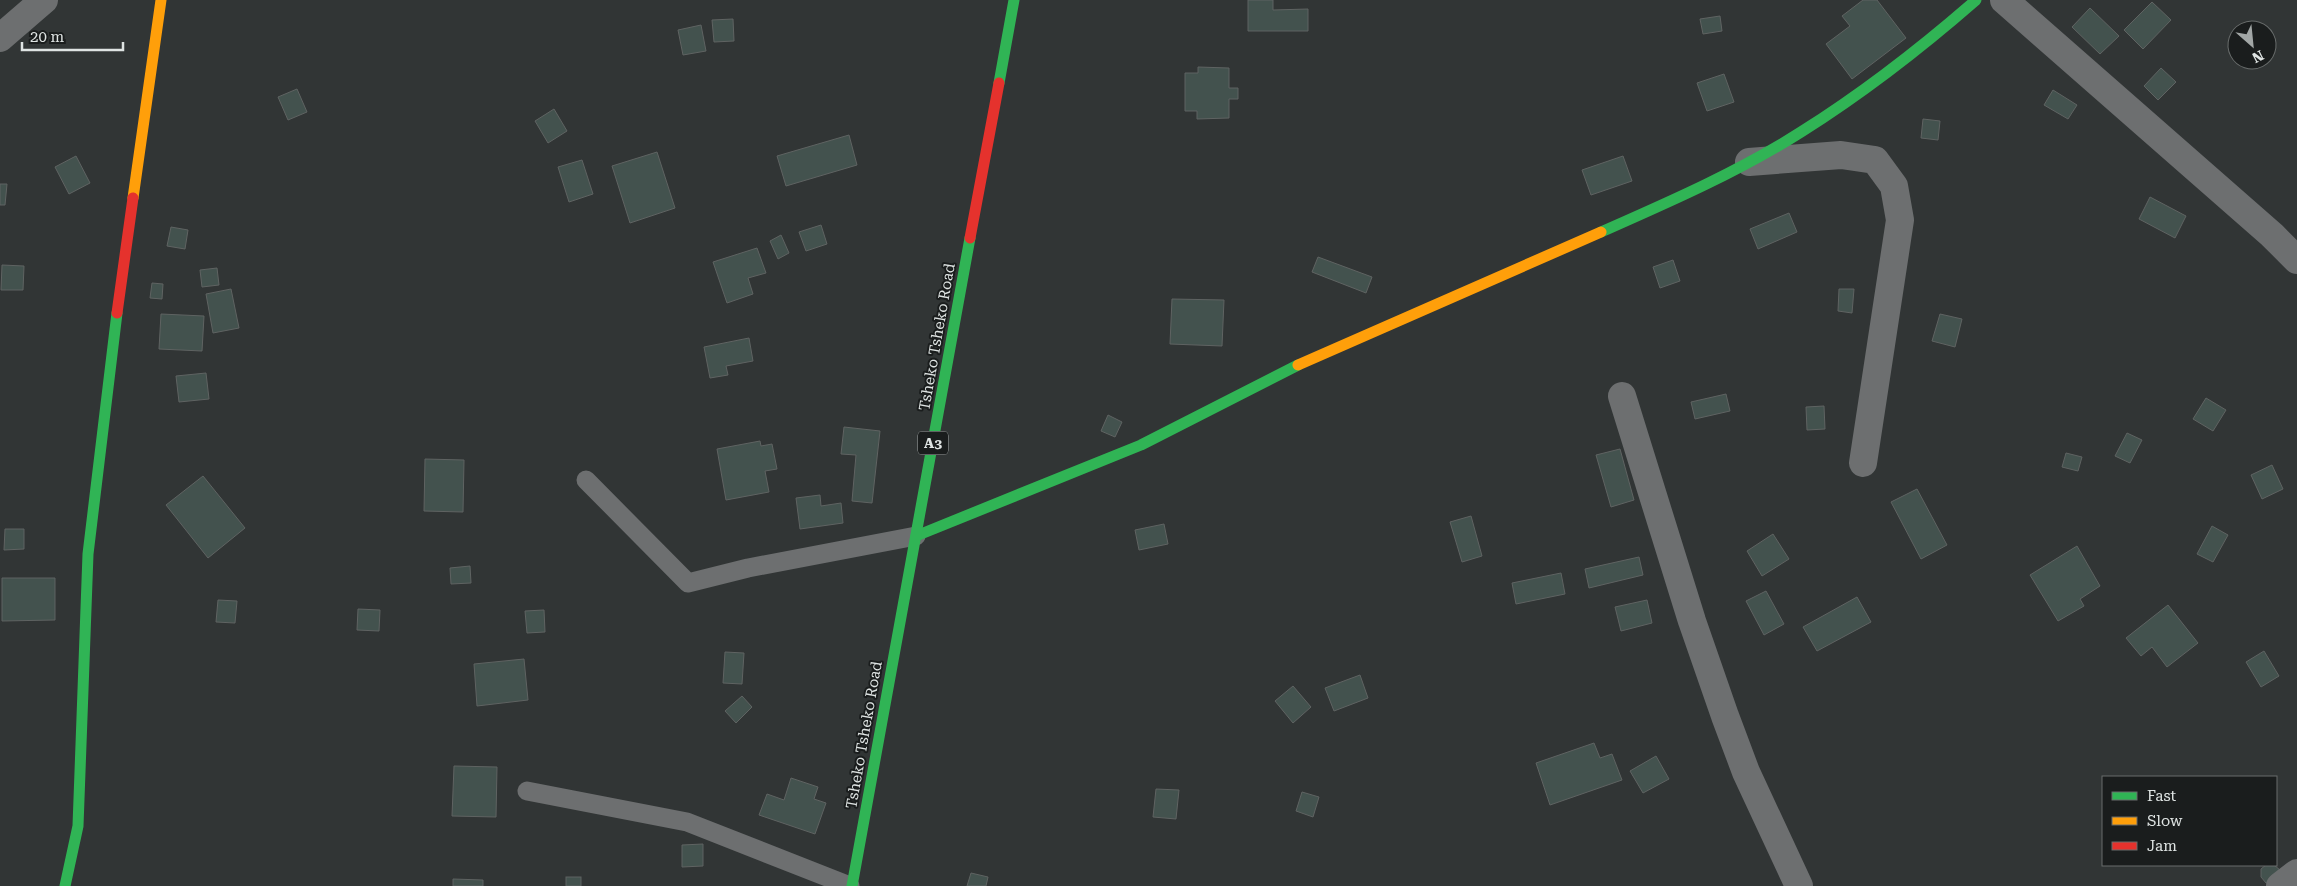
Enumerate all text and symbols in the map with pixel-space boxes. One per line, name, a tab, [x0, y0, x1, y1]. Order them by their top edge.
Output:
scale bar	[22, 20, 124, 52]
north arrow	[2227, 20, 2277, 70]
text: 20 m	[30, 28, 65, 46]
text: N	[2249, 47, 2266, 66]
street label: Tsheko Tsheko Road	[915, 261, 959, 412]
road number: A3	[918, 432, 948, 454]
street label: Tsheko Tsheko Road	[842, 659, 886, 810]
legend	[2102, 776, 2277, 866]
text: Fast	[2147, 787, 2177, 805]
text: Slow	[2147, 812, 2183, 830]
text: Jam	[2147, 837, 2177, 855]

